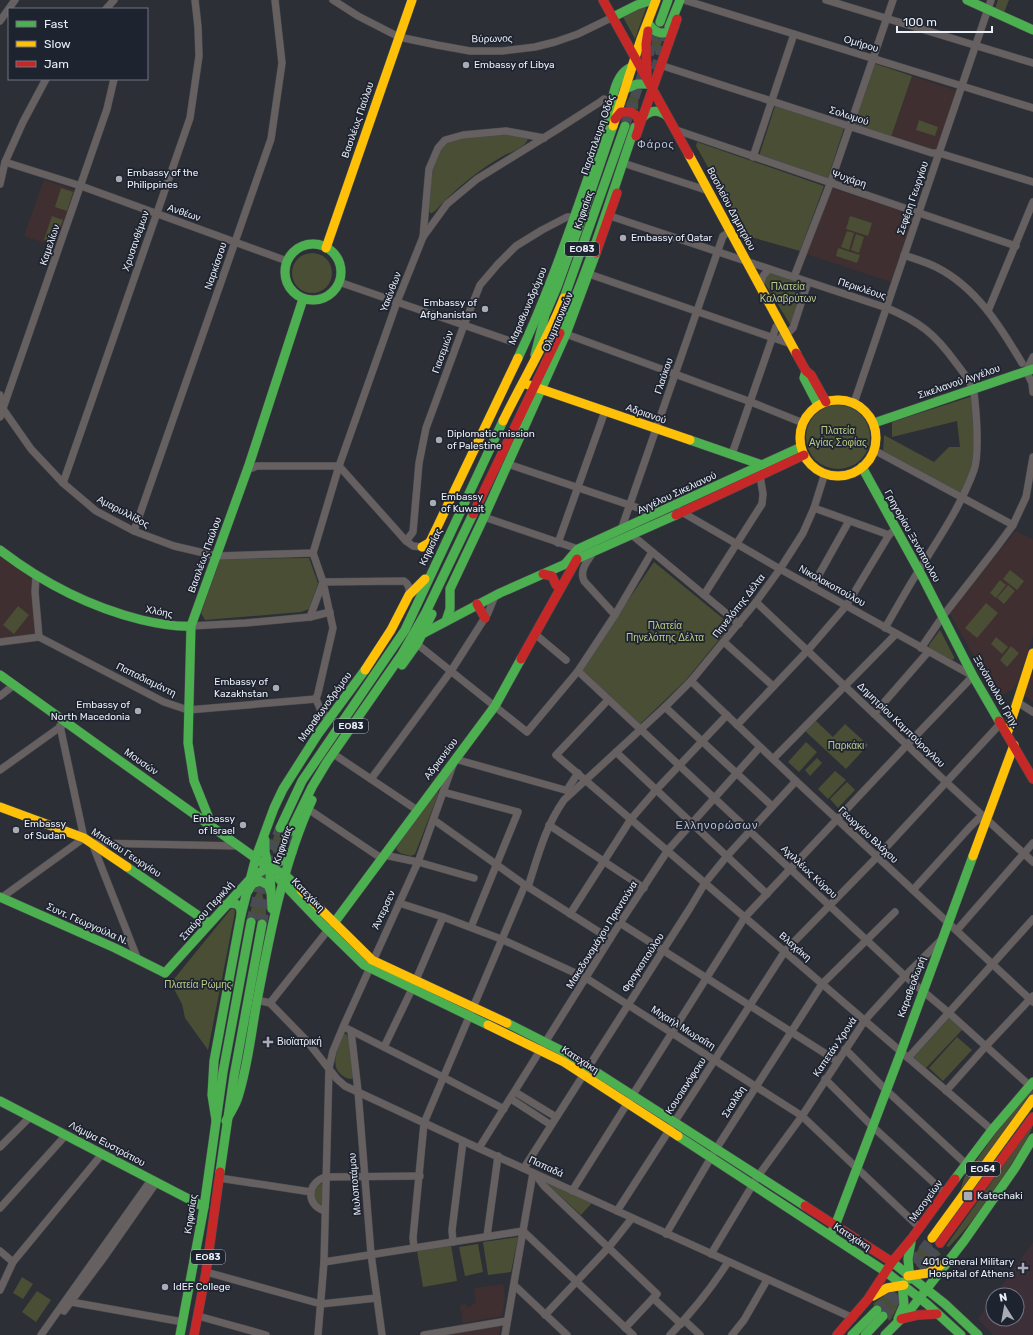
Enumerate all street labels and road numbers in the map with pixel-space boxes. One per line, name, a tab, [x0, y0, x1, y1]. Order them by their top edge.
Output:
street label: Βύρωνος	[471, 33, 513, 45]
street label: Ομήρου	[842, 33, 880, 55]
street label: Βασιλέως Παύλου	[339, 80, 377, 160]
street label: Παράπλευρη Οδός	[579, 93, 617, 177]
street label: Σολωμού	[828, 104, 870, 128]
street label: Σεφέρη Γεωργίου	[895, 160, 931, 236]
street label: Βασιλείου Δημητρίου	[704, 165, 758, 253]
street label: Ψυχάρη	[830, 167, 868, 191]
street label: Κηφισίας	[572, 189, 596, 231]
street label: Ανθέων	[166, 202, 202, 224]
street label: Χρυσανθέμων	[120, 209, 152, 273]
street label: Καμελίων	[37, 223, 63, 267]
street label: Ναρκίσσου	[202, 241, 230, 291]
road number: ΕΟ83	[565, 242, 599, 256]
street label: Μαραθωνοδρόμου	[506, 265, 550, 347]
street label: Υακίνθων	[378, 270, 404, 314]
street label: Περικλέους	[836, 276, 888, 302]
street label: Ολυμπιονικών	[540, 290, 576, 354]
street label: Γιασεμιών	[430, 329, 456, 375]
street label: Γλαύκου	[652, 356, 676, 396]
street label: Σικελιανού Αγγέλου	[916, 362, 1002, 402]
street label: Αδριανού	[624, 401, 668, 427]
street label: Αγγέλου Σικελιανού	[635, 469, 719, 517]
street label: Γρηγορίου Ξενόπουλου	[882, 488, 942, 584]
street label: Αμαρυλλίδος	[95, 493, 151, 531]
street label: Βασιλέως Παύλου	[186, 515, 224, 595]
street label: Κηφισίας	[417, 526, 445, 568]
street label: Νικολακοπούλου	[797, 563, 867, 609]
street label: Πηνελόπης Δέλτα	[710, 571, 768, 640]
street label: Χλόης	[144, 603, 174, 621]
street label: Ξενόπουλου Γρηγ.	[970, 654, 1022, 730]
street label: Παπαδιαμάντη	[114, 660, 178, 700]
street label: Μαραθωνοδρόμου	[296, 670, 354, 744]
street label: Δημητρίου Καμπούρογλου	[855, 680, 947, 770]
road number: ΕΟ83	[334, 719, 368, 733]
street label: Αδριανείου	[422, 736, 460, 782]
street label: Μουσών	[122, 746, 160, 778]
street label: Γεωργίου Βλάχου	[836, 804, 900, 866]
street label: Κηφισίας	[271, 824, 295, 866]
street label: Μπάκου Γεωργίου	[89, 826, 163, 880]
street label: Αχιλλέως Κύρου	[778, 843, 840, 901]
street label: Κατεχάκη	[289, 876, 327, 914]
street label: Σταύρου Περικλή	[177, 879, 237, 943]
street label: Μακεδονομάχου Πραντούνα	[564, 879, 640, 991]
street label: Άντερσεν	[370, 889, 398, 931]
street label: Συντ. Γεωργούλα Ν.	[44, 901, 130, 947]
street label: Βλαχάκη	[776, 930, 814, 964]
street label: Φραγκοπούλου	[619, 931, 667, 995]
street label: Καραθεοδωρή	[895, 955, 929, 1019]
street label: Μιχαήλ Μωραΐτη	[649, 1003, 717, 1053]
street label: Καπετάν Χρονά	[811, 1015, 860, 1079]
street label: Κατεχάκη	[559, 1044, 601, 1076]
street label: Κουσιανόφσκυ	[663, 1055, 709, 1117]
street label: Σκαλίδη	[719, 1084, 749, 1120]
street label: Λάμψα Ευστράτιου	[67, 1119, 147, 1169]
street label: Μυλοποτάμου	[346, 1152, 364, 1216]
street label: Παπαδά	[527, 1154, 565, 1180]
road number: ΕΟ54	[966, 1162, 1000, 1176]
street label: Μεσογείων	[907, 1178, 945, 1224]
street label: Κηφισίας	[182, 1193, 200, 1235]
street label: Κατεχάκη	[831, 1221, 873, 1253]
road number: ΕΟ83	[191, 1250, 225, 1264]

